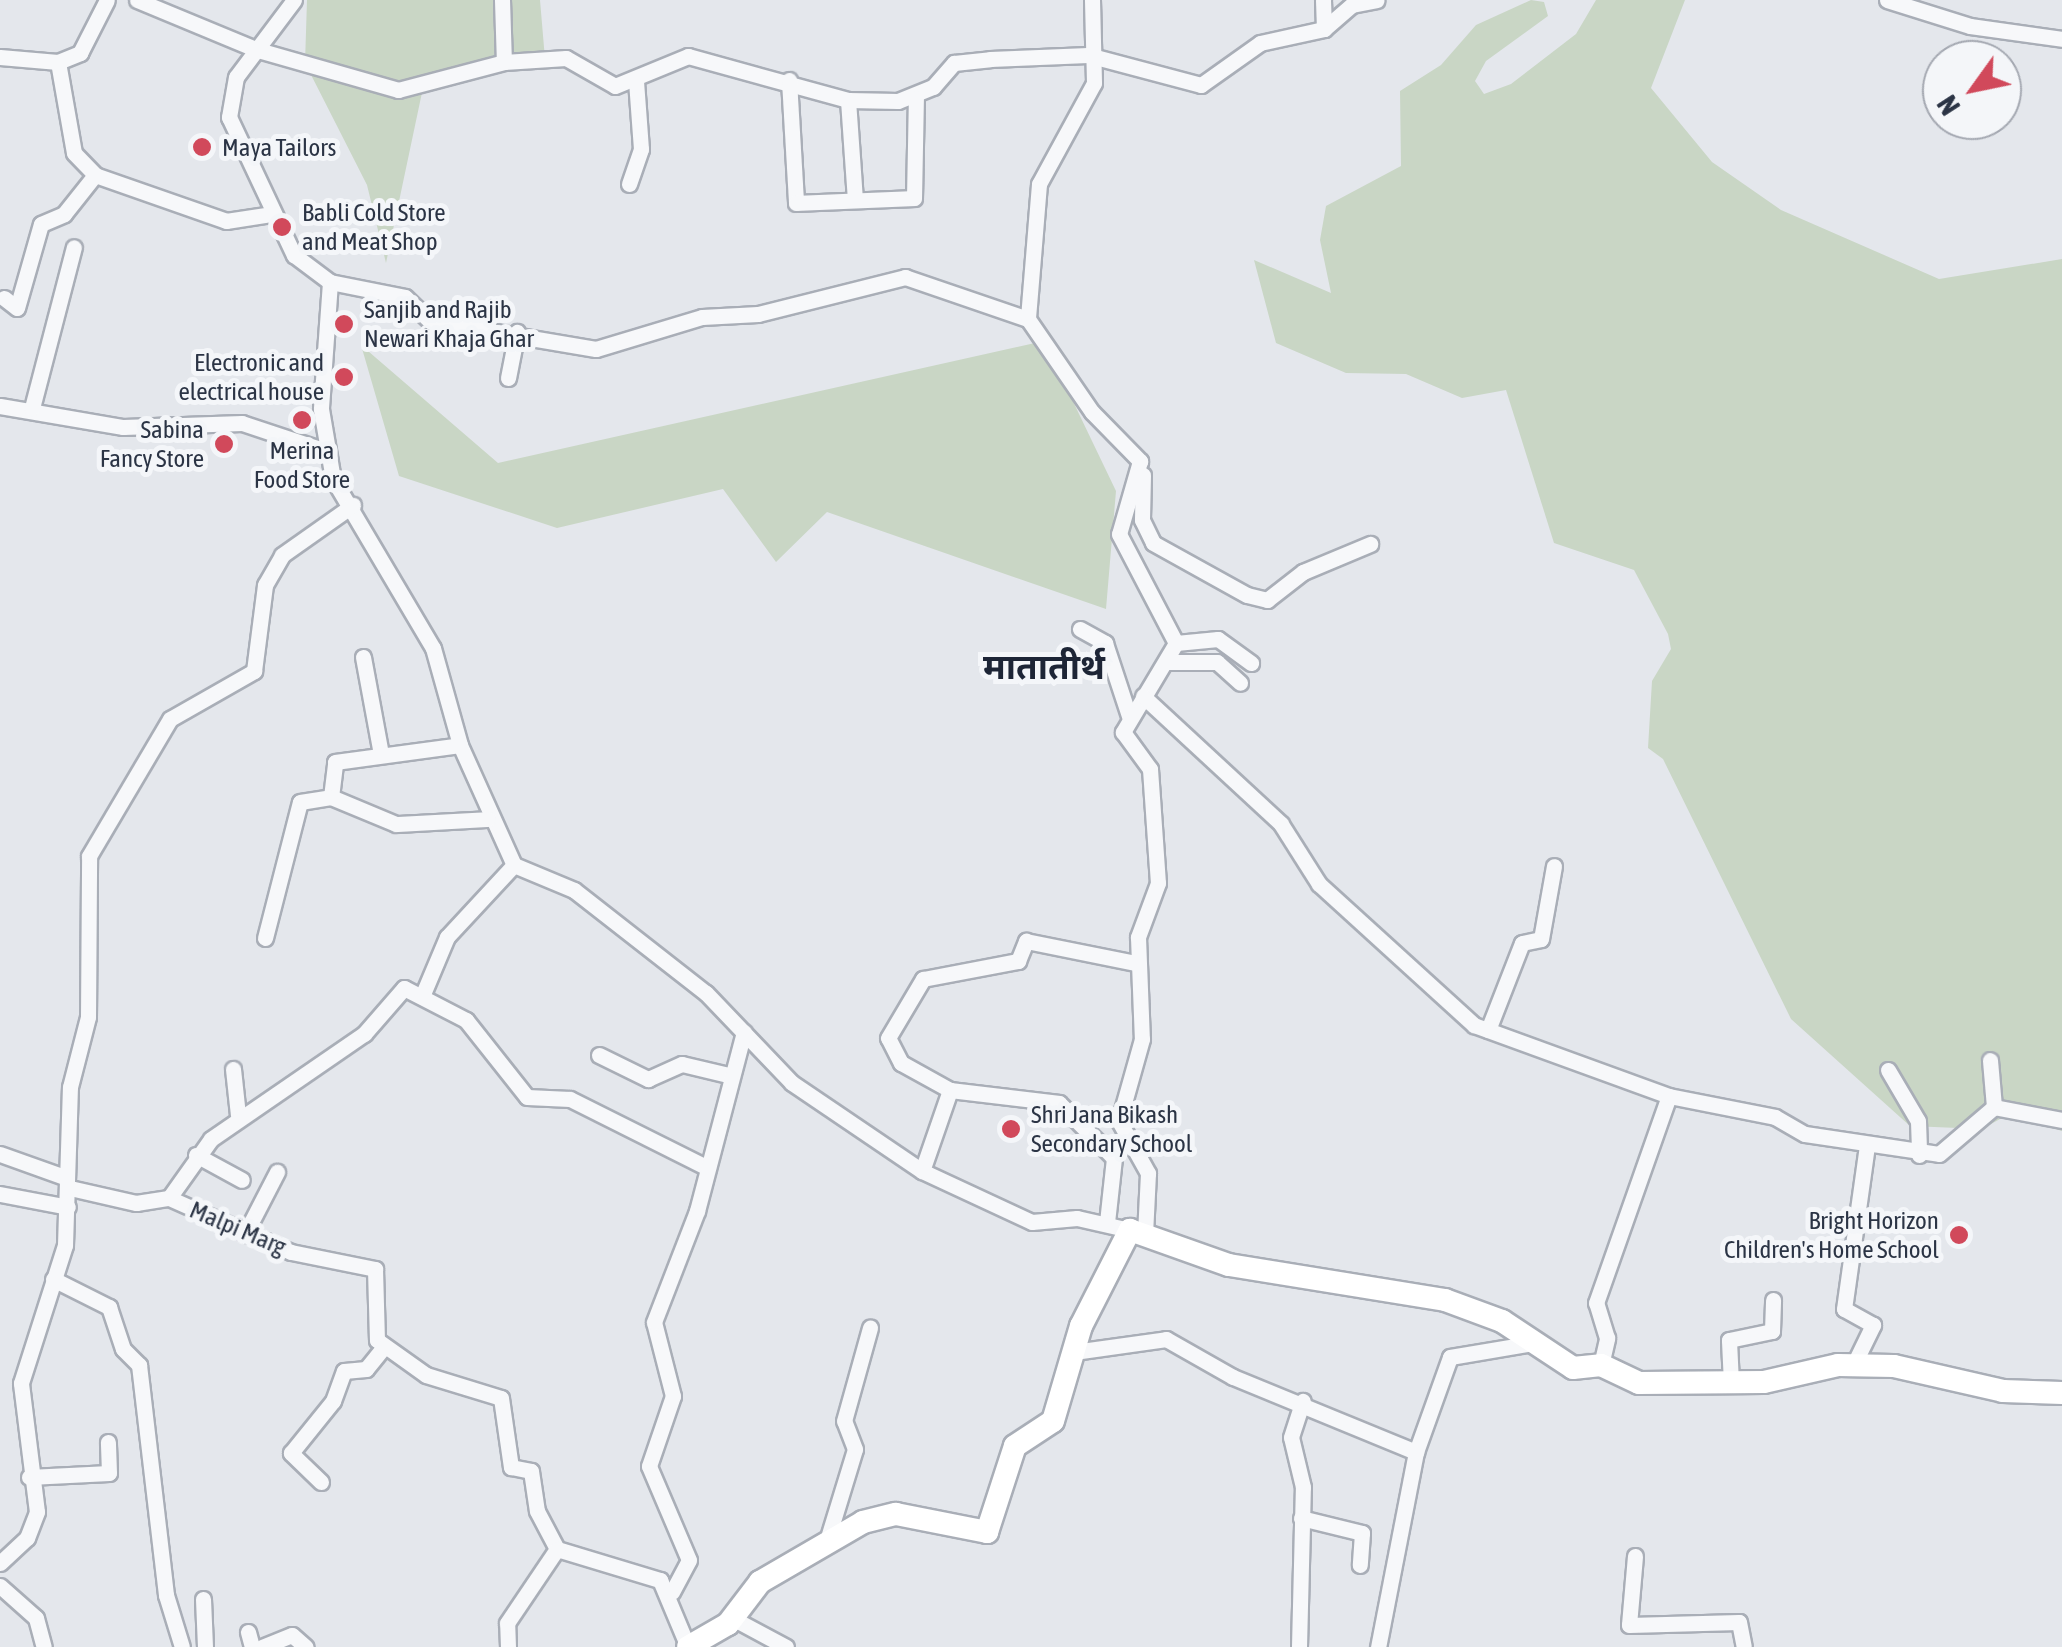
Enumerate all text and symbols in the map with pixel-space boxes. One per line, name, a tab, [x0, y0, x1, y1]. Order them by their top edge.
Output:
north arrow	[1922, 40, 2022, 140]
text: N	[1931, 90, 1966, 121]
place label: Maya Tailors	[222, 132, 336, 162]
marker: Maya Tailors	[191, 136, 213, 158]
place label: Babli Cold Store and Meat Shop	[302, 198, 446, 257]
marker: Babli Cold Store and Meat Shop	[271, 216, 293, 238]
place label: Sanjib and Rajib Newari Khaja Ghar	[364, 295, 534, 354]
marker: Sanjib and Rajib Newari Khaja Ghar	[333, 313, 355, 335]
place label: Electronic and electrical house	[178, 348, 324, 407]
marker: Electronic and electrical house	[333, 366, 355, 388]
marker: Merina Food Store	[291, 409, 313, 431]
place label: Sabina Fancy Store	[100, 415, 204, 474]
marker: Sabina Fancy Store	[213, 433, 235, 455]
place label: Merina Food Store	[254, 436, 350, 495]
district label: मातातीर्थ	[983, 645, 1105, 687]
place label: Shri Jana Bikash Secondary School	[1031, 1100, 1192, 1159]
marker: Shri Jana Bikash Secondary School	[1000, 1118, 1022, 1140]
street label: Malpi Marg	[185, 1194, 291, 1262]
place label: Bright Horizon Children's Home School	[1724, 1206, 1939, 1265]
marker: Bright Horizon Children's Home School	[1948, 1224, 1970, 1246]

